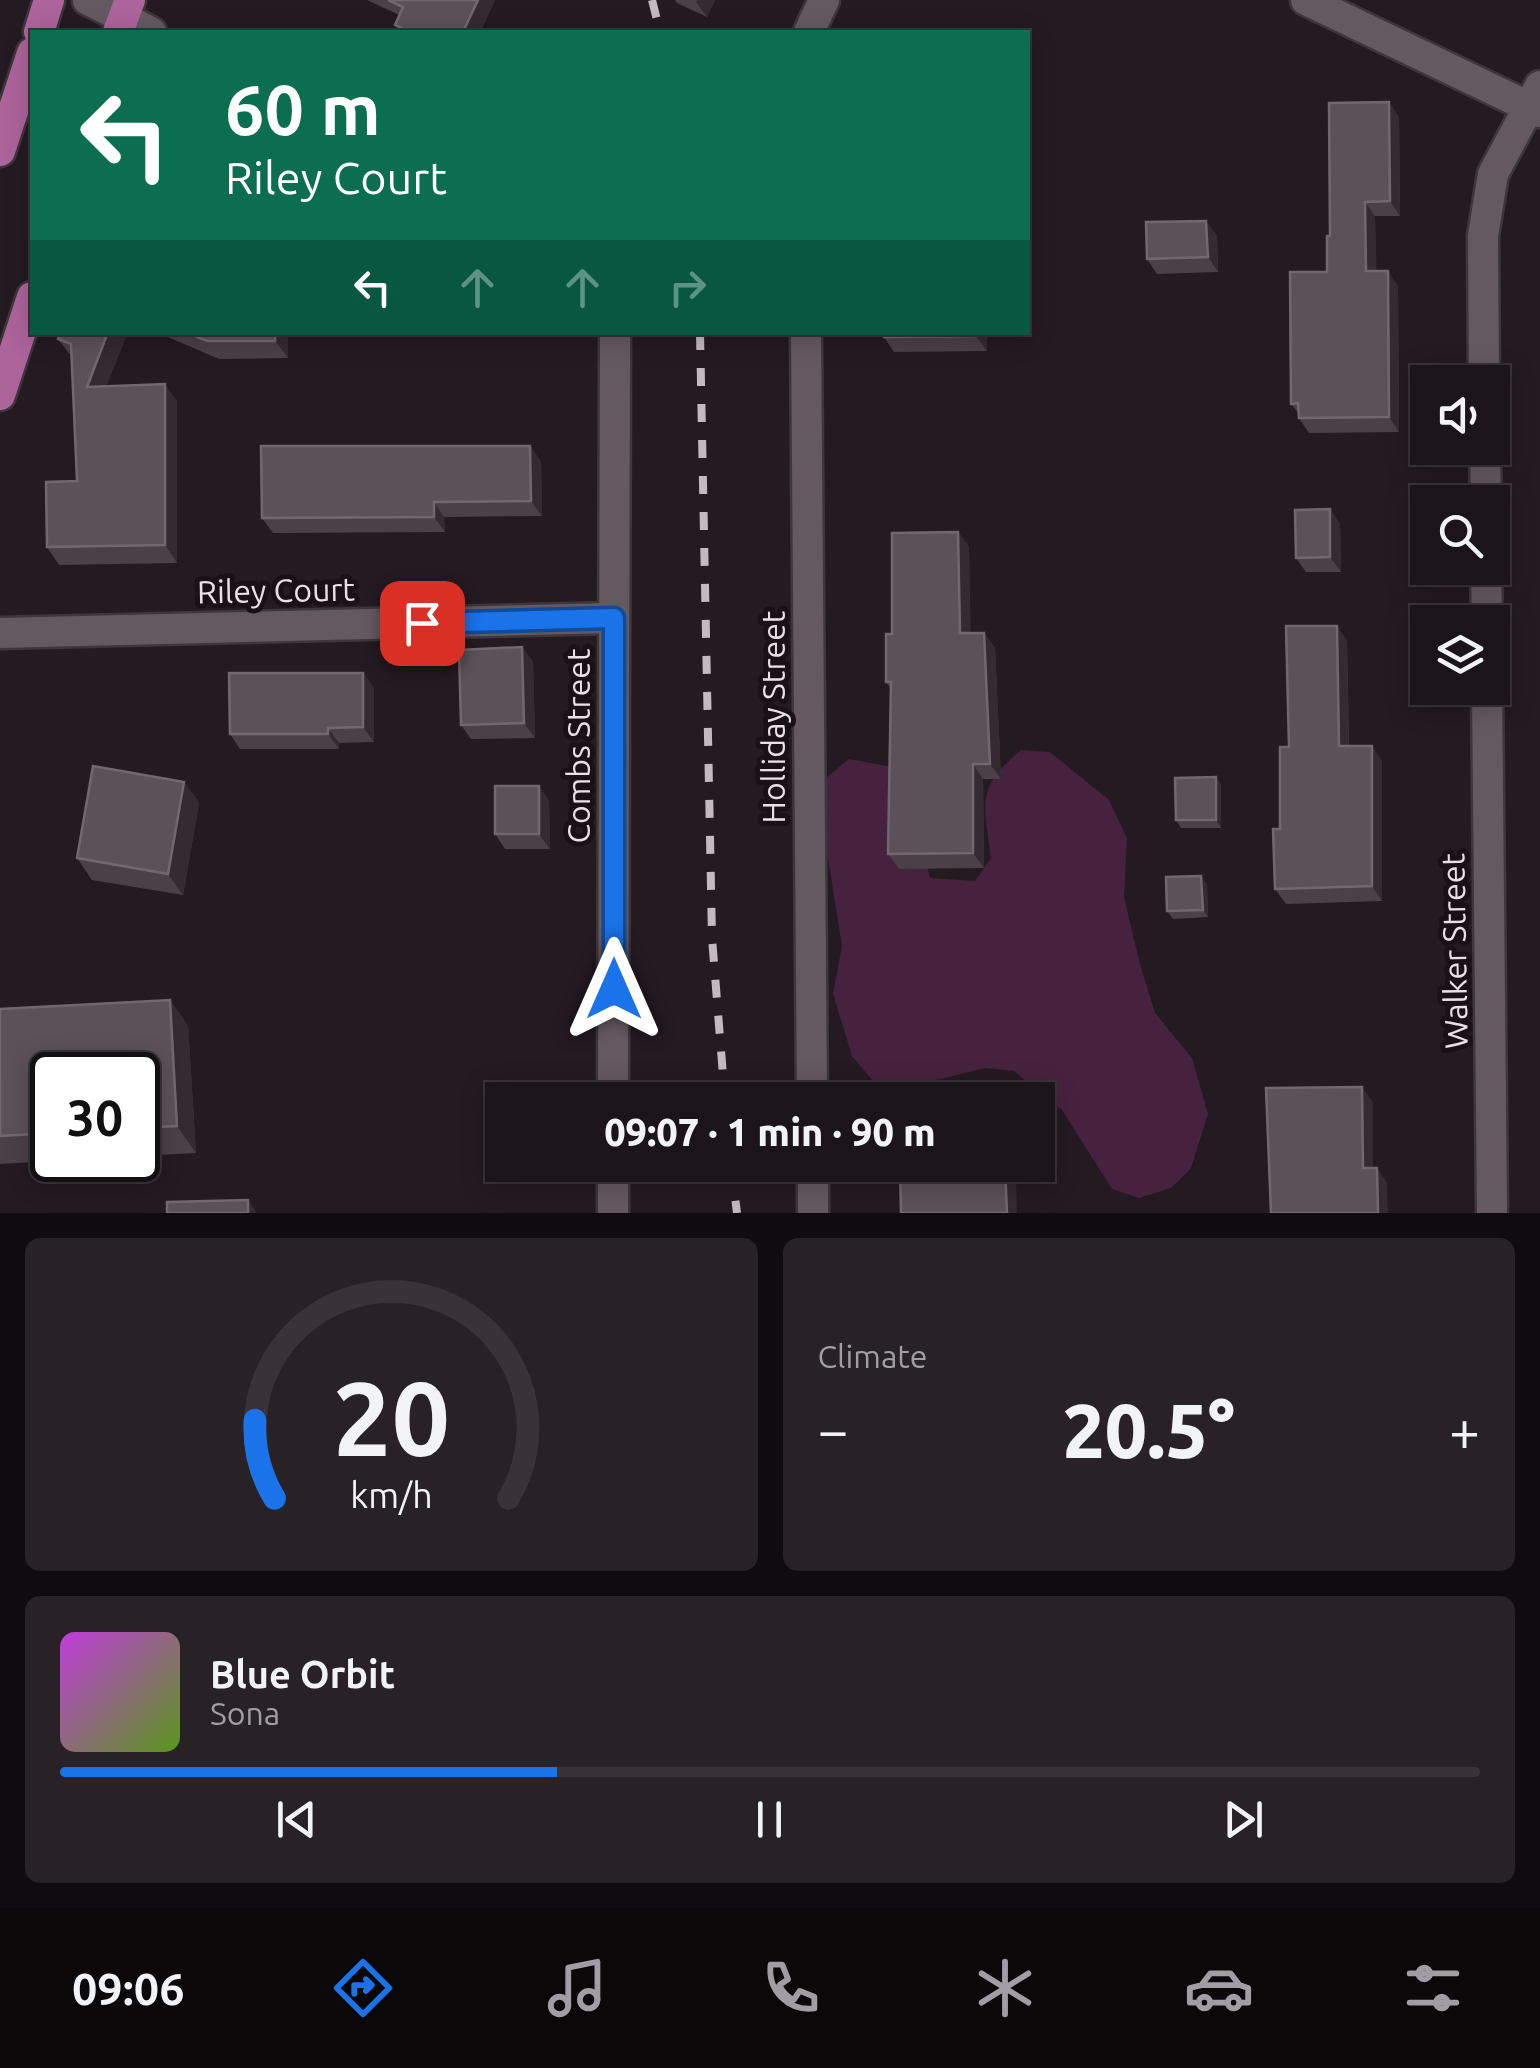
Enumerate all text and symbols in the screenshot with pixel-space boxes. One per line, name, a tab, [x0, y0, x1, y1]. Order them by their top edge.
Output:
icon: left	[60, 70, 190, 200]
text: 60 m	[225, 70, 381, 148]
text: Riley Court	[225, 152, 447, 203]
icon: left	[345, 260, 400, 315]
icon: ahead	[450, 260, 505, 315]
icon: ahead	[555, 260, 610, 315]
icon: right	[660, 260, 715, 315]
map controls	[1410, 365, 1510, 705]
button: sound	[1410, 365, 1510, 465]
button: search	[1410, 485, 1510, 585]
street label: Riley Court	[197, 571, 356, 609]
pin	[380, 581, 465, 666]
icon: arrive	[395, 596, 450, 651]
button: layers	[1410, 605, 1510, 705]
street label: Holliday Street	[755, 610, 791, 823]
street label: Combs Street	[560, 648, 596, 844]
street label: Walker Street	[1434, 852, 1474, 1049]
position arrow	[562, 937, 666, 1041]
speed limit sign: 30	[30, 1052, 160, 1182]
text: 09:07 · 1 min · 90 m	[604, 1111, 936, 1153]
text: Climate	[818, 1338, 928, 1374]
text: 20	[333, 1359, 450, 1476]
text: 20.5°	[1062, 1388, 1235, 1472]
text: −	[818, 1399, 849, 1460]
text: +	[1449, 1399, 1480, 1460]
text: km/h	[350, 1475, 433, 1515]
text: Blue Orbit	[210, 1653, 395, 1695]
text: Sona	[210, 1695, 280, 1731]
icon: previous	[269, 1792, 324, 1847]
icon: pause	[742, 1792, 797, 1847]
icon: next	[1216, 1792, 1271, 1847]
icon: directions	[328, 1953, 398, 2023]
icon: music	[542, 1953, 612, 2023]
icon: phone	[756, 1953, 826, 2023]
icon: climate	[970, 1953, 1040, 2023]
icon: car	[1184, 1953, 1254, 2023]
icon: filters	[1398, 1953, 1468, 2023]
text: 09:06	[72, 1963, 185, 2014]

